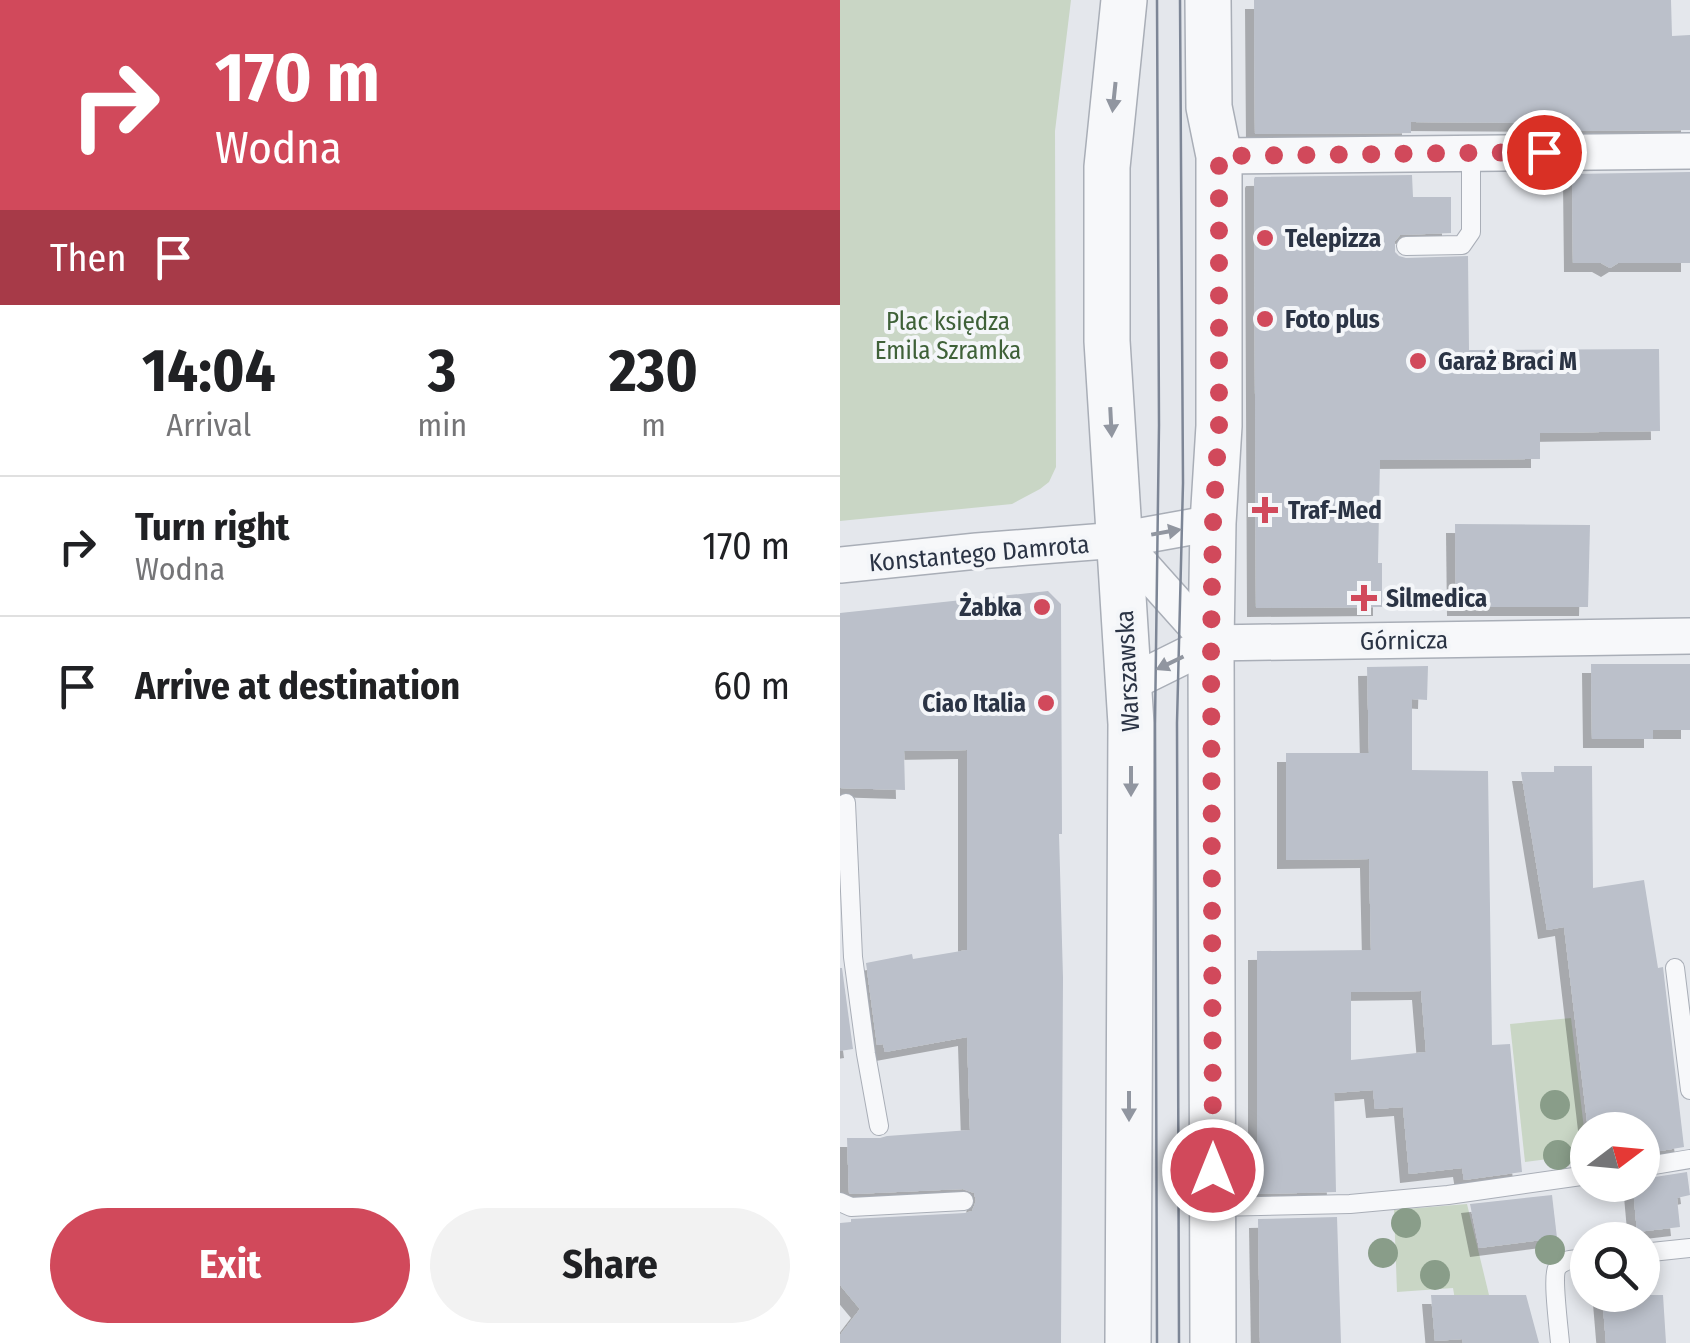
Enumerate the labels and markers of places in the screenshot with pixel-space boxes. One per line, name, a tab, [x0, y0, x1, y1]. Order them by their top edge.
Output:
pin	[1502, 110, 1587, 195]
place label: Telepizza	[1285, 224, 1381, 254]
marker: Telepizza	[1254, 227, 1276, 249]
place label: Foto plus	[1285, 305, 1380, 335]
marker: Foto plus	[1254, 308, 1276, 330]
place label: Garaż Braci M	[1438, 347, 1577, 377]
marker: Garaż Braci M	[1407, 350, 1429, 372]
place label: Traf-Med	[1288, 496, 1382, 526]
marker: Traf-Med	[1252, 497, 1278, 523]
place label: Silmedica	[1386, 584, 1487, 614]
marker: Silmedica	[1351, 585, 1377, 611]
place label: Żabka	[959, 592, 1022, 623]
marker: Żabka	[1031, 596, 1053, 618]
place label: Ciao Italia	[922, 689, 1026, 719]
marker: Ciao Italia	[1035, 692, 1057, 714]

